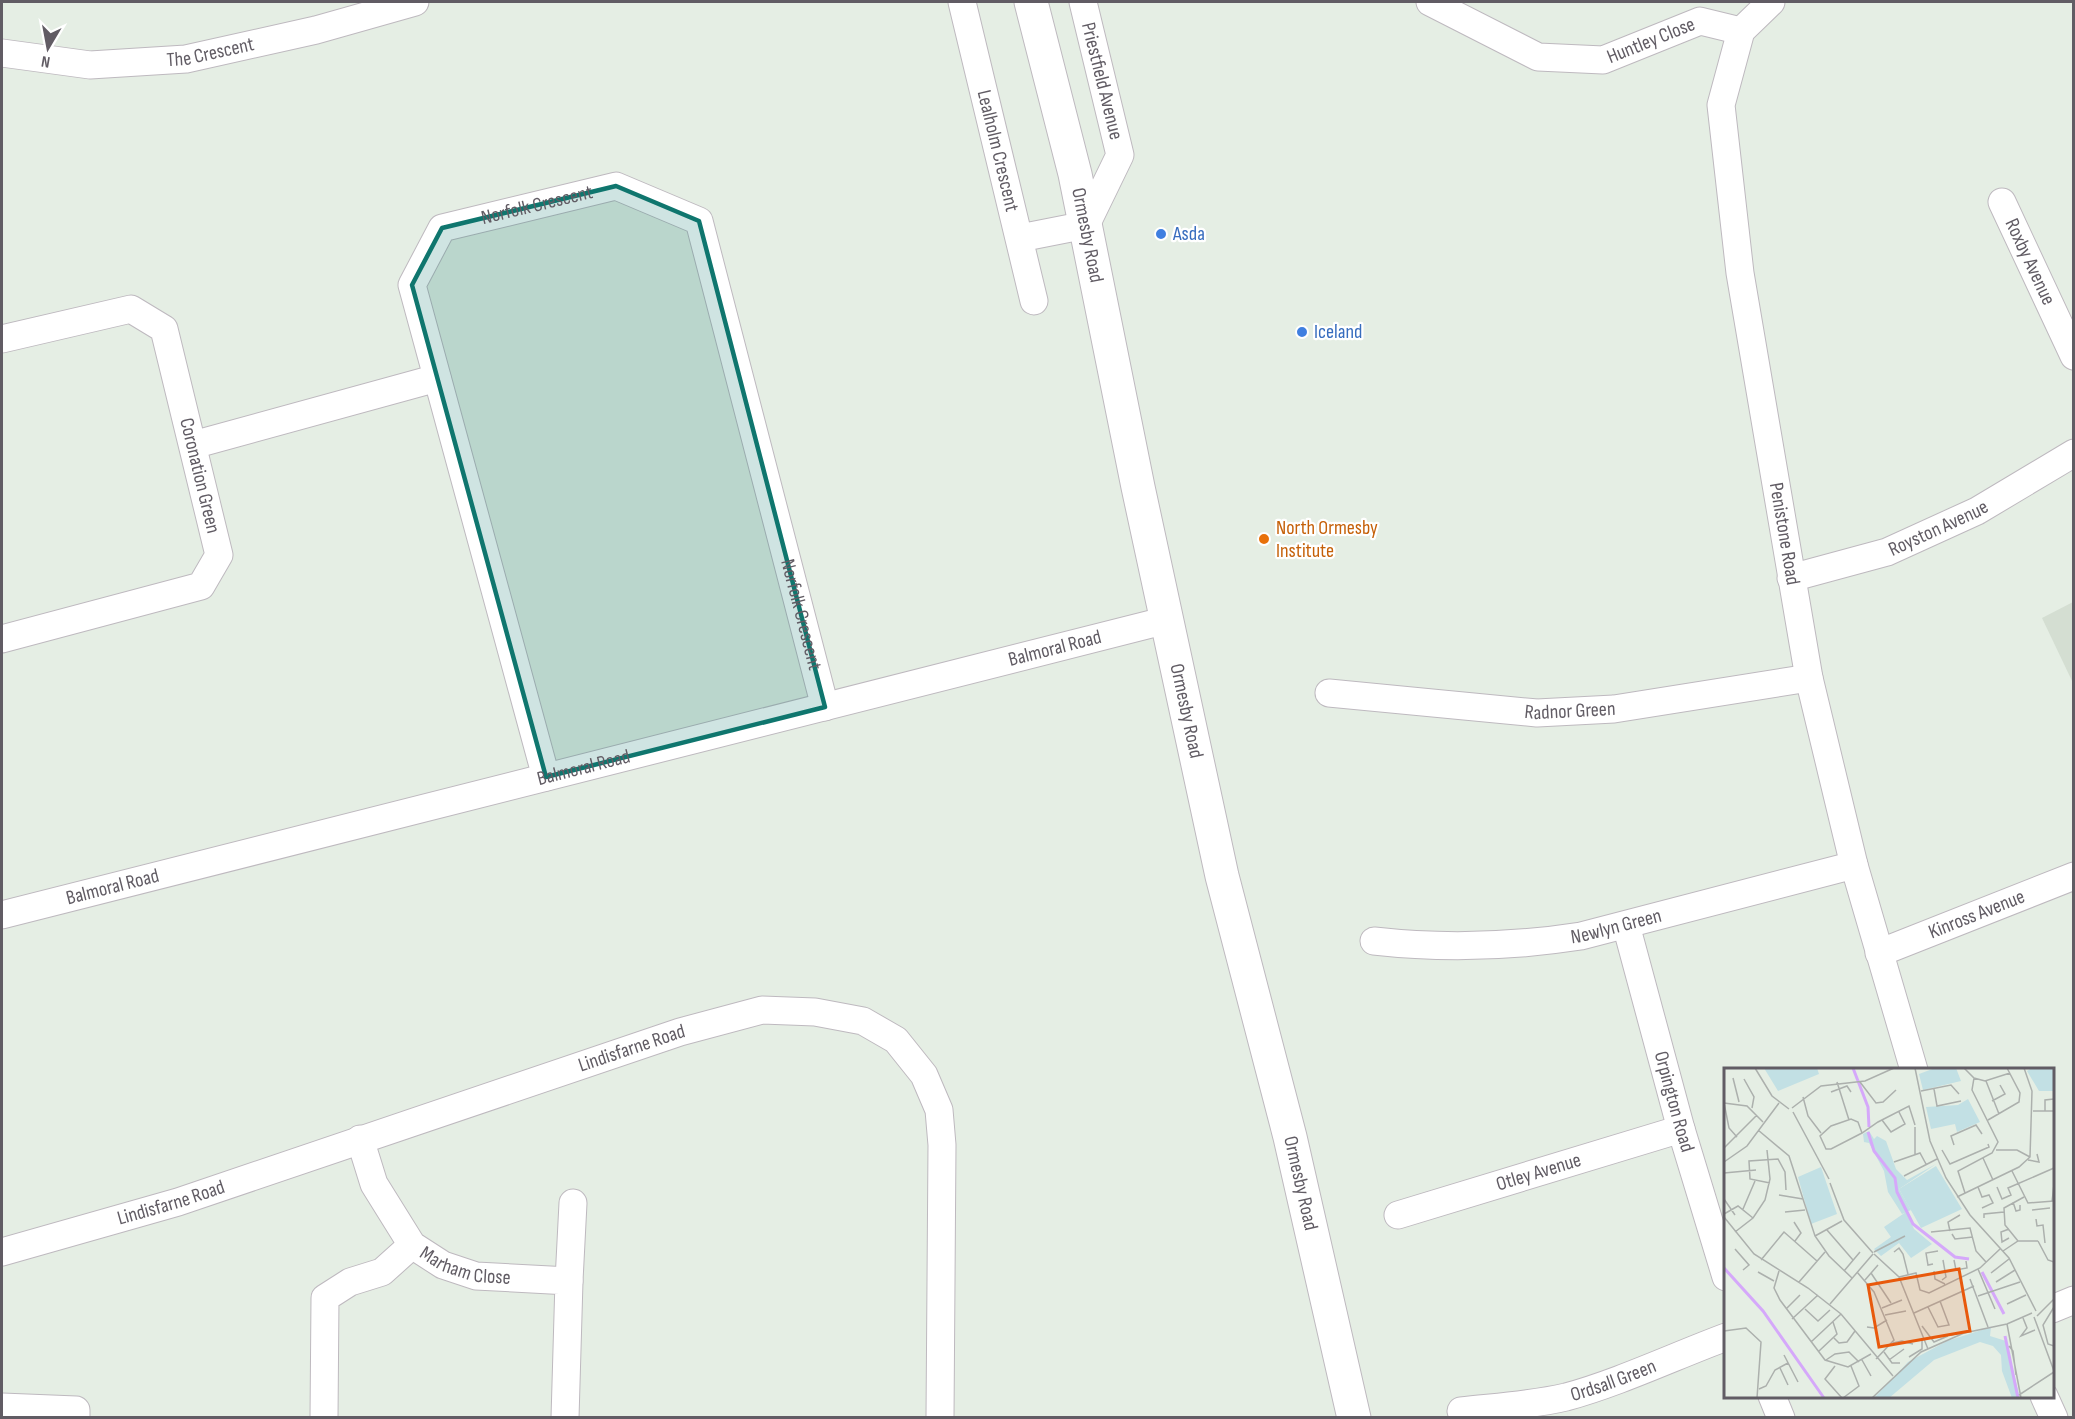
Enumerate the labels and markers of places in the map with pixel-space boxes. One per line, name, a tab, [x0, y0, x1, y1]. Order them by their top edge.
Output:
place label: Asda	[1172, 222, 1205, 246]
marker: Asda	[1154, 227, 1168, 241]
place label: Iceland	[1314, 320, 1362, 344]
marker: Iceland	[1295, 325, 1309, 339]
place label: North Ormesby Institute	[1276, 516, 1378, 563]
marker: North Ormesby Institute	[1257, 532, 1271, 546]

